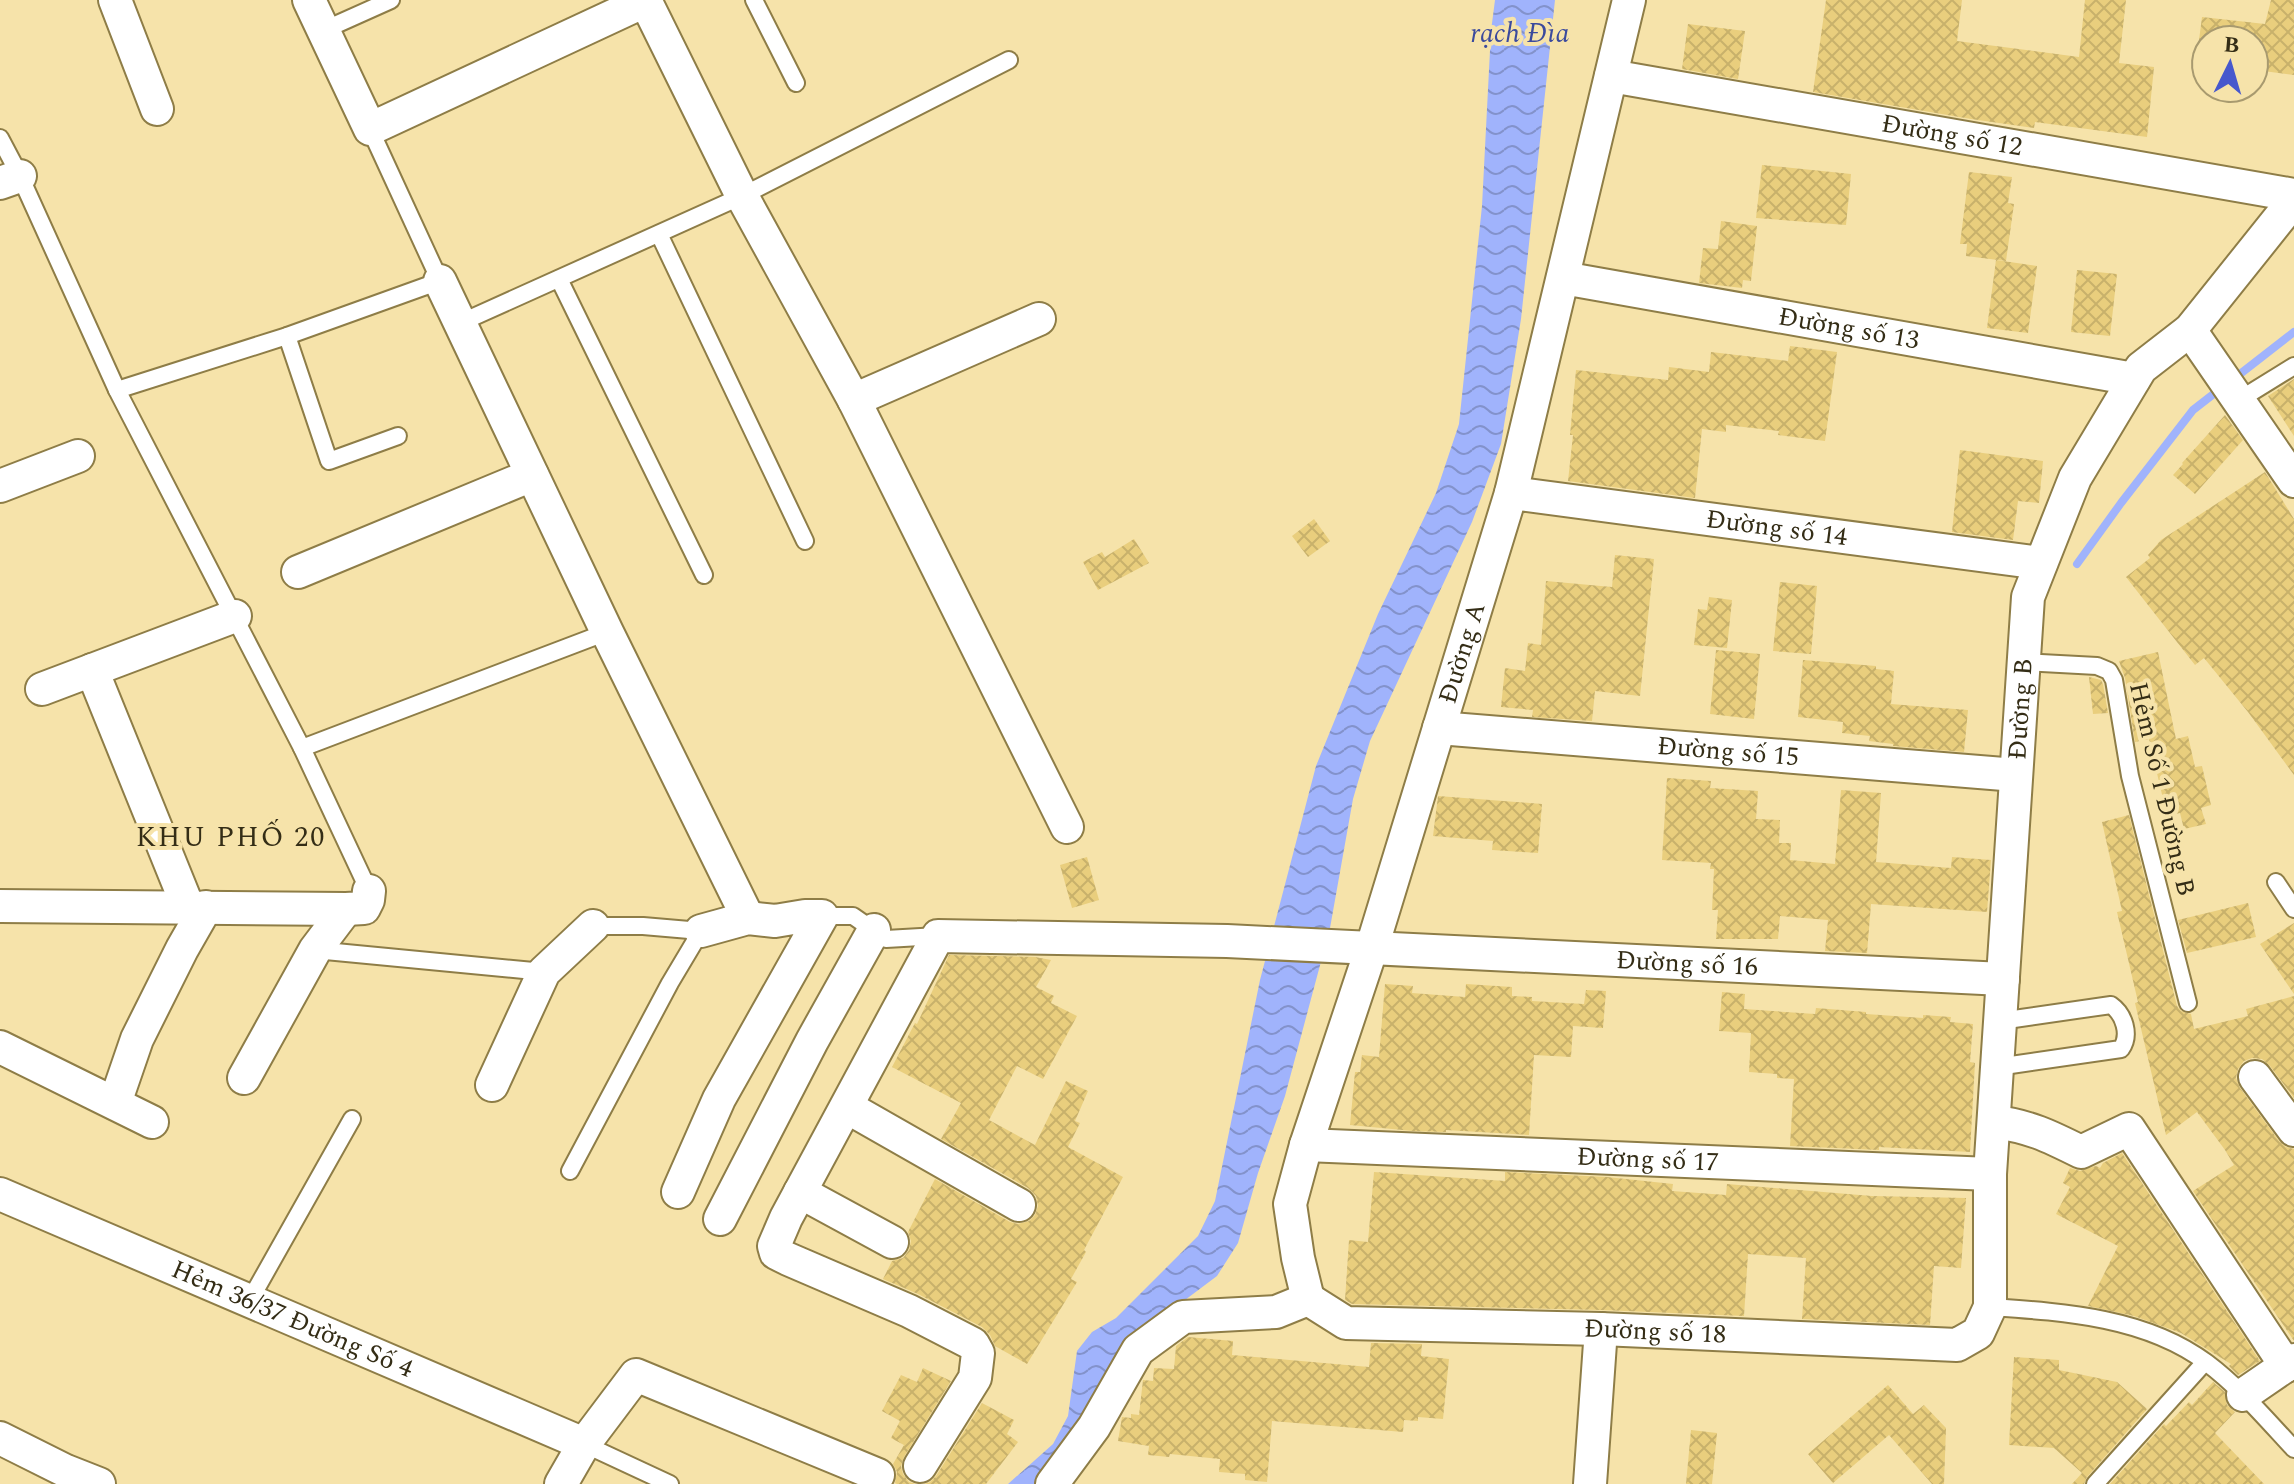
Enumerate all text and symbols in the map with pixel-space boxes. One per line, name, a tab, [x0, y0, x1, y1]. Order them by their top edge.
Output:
water label: rạch Đìa	[1471, 12, 1569, 55]
north arrow	[2190, 24, 2270, 104]
text: B	[2222, 28, 2241, 63]
street label: Đường số 12	[1878, 103, 2025, 167]
street label: Đường số 13	[1775, 296, 1922, 361]
street label: Đường số 14	[1704, 499, 1850, 557]
street label: Đường A	[1428, 598, 1496, 709]
street label: Đường B	[1997, 657, 2044, 761]
street label: Hẻm Số 1 Đường B	[2118, 678, 2206, 900]
street label: Đường số 15	[1655, 726, 1801, 777]
district label: KHU PHỐ 20	[136, 816, 326, 859]
street label: Đường số 16	[1615, 940, 1759, 987]
street label: Đường số 17	[1576, 1136, 1720, 1182]
street label: Hẻm 36/37 Đường Số 4	[165, 1250, 420, 1389]
street label: Đường số 18	[1583, 1309, 1727, 1355]

